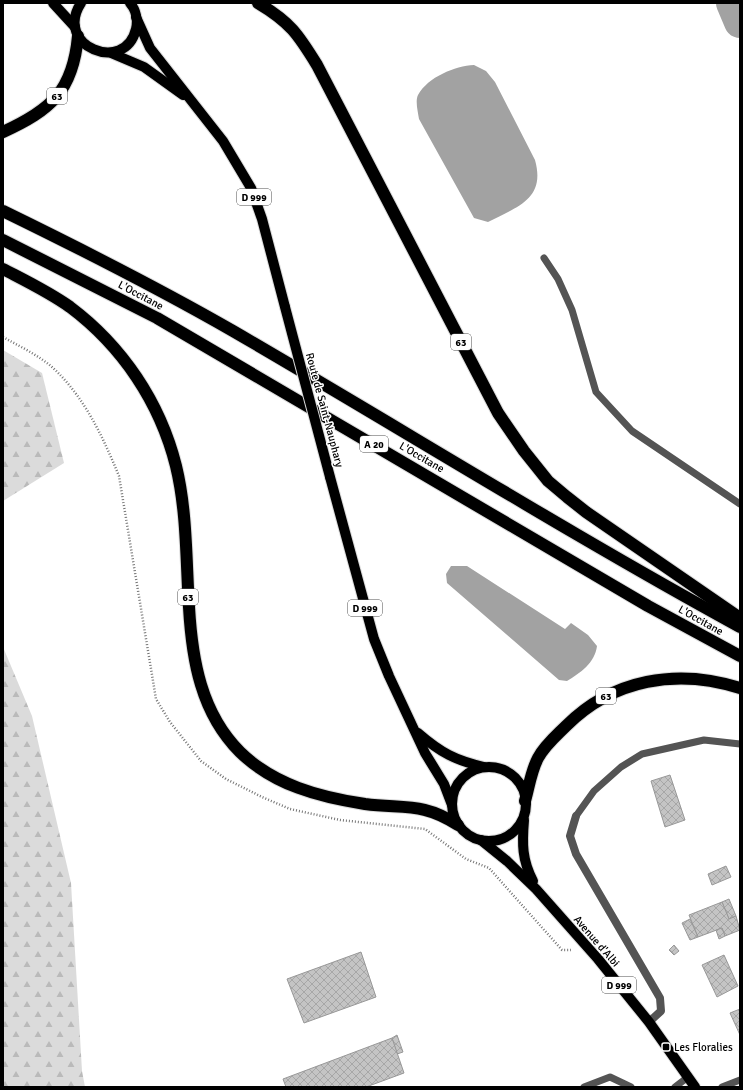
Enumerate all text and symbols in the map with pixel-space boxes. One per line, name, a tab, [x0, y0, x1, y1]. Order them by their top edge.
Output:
road number: 63	[47, 88, 67, 104]
road number: D 999	[237, 189, 271, 205]
street label: L'Occitane	[116, 278, 166, 313]
road number: 63	[451, 334, 471, 350]
street label: Route de Saint-Nauphary	[303, 351, 346, 470]
road number: A 20	[360, 436, 388, 452]
street label: L'Occitane	[397, 439, 446, 475]
road number: 63	[178, 589, 198, 605]
road number: D 999	[348, 600, 382, 616]
street label: L'Occitane	[676, 603, 726, 638]
road number: 63	[596, 688, 616, 704]
street label: Avenue d'Albi	[571, 913, 622, 970]
road number: D 999	[602, 977, 636, 993]
place label: Les Floralies	[674, 1041, 733, 1054]
marker: Les Floralies	[661, 1042, 671, 1052]

